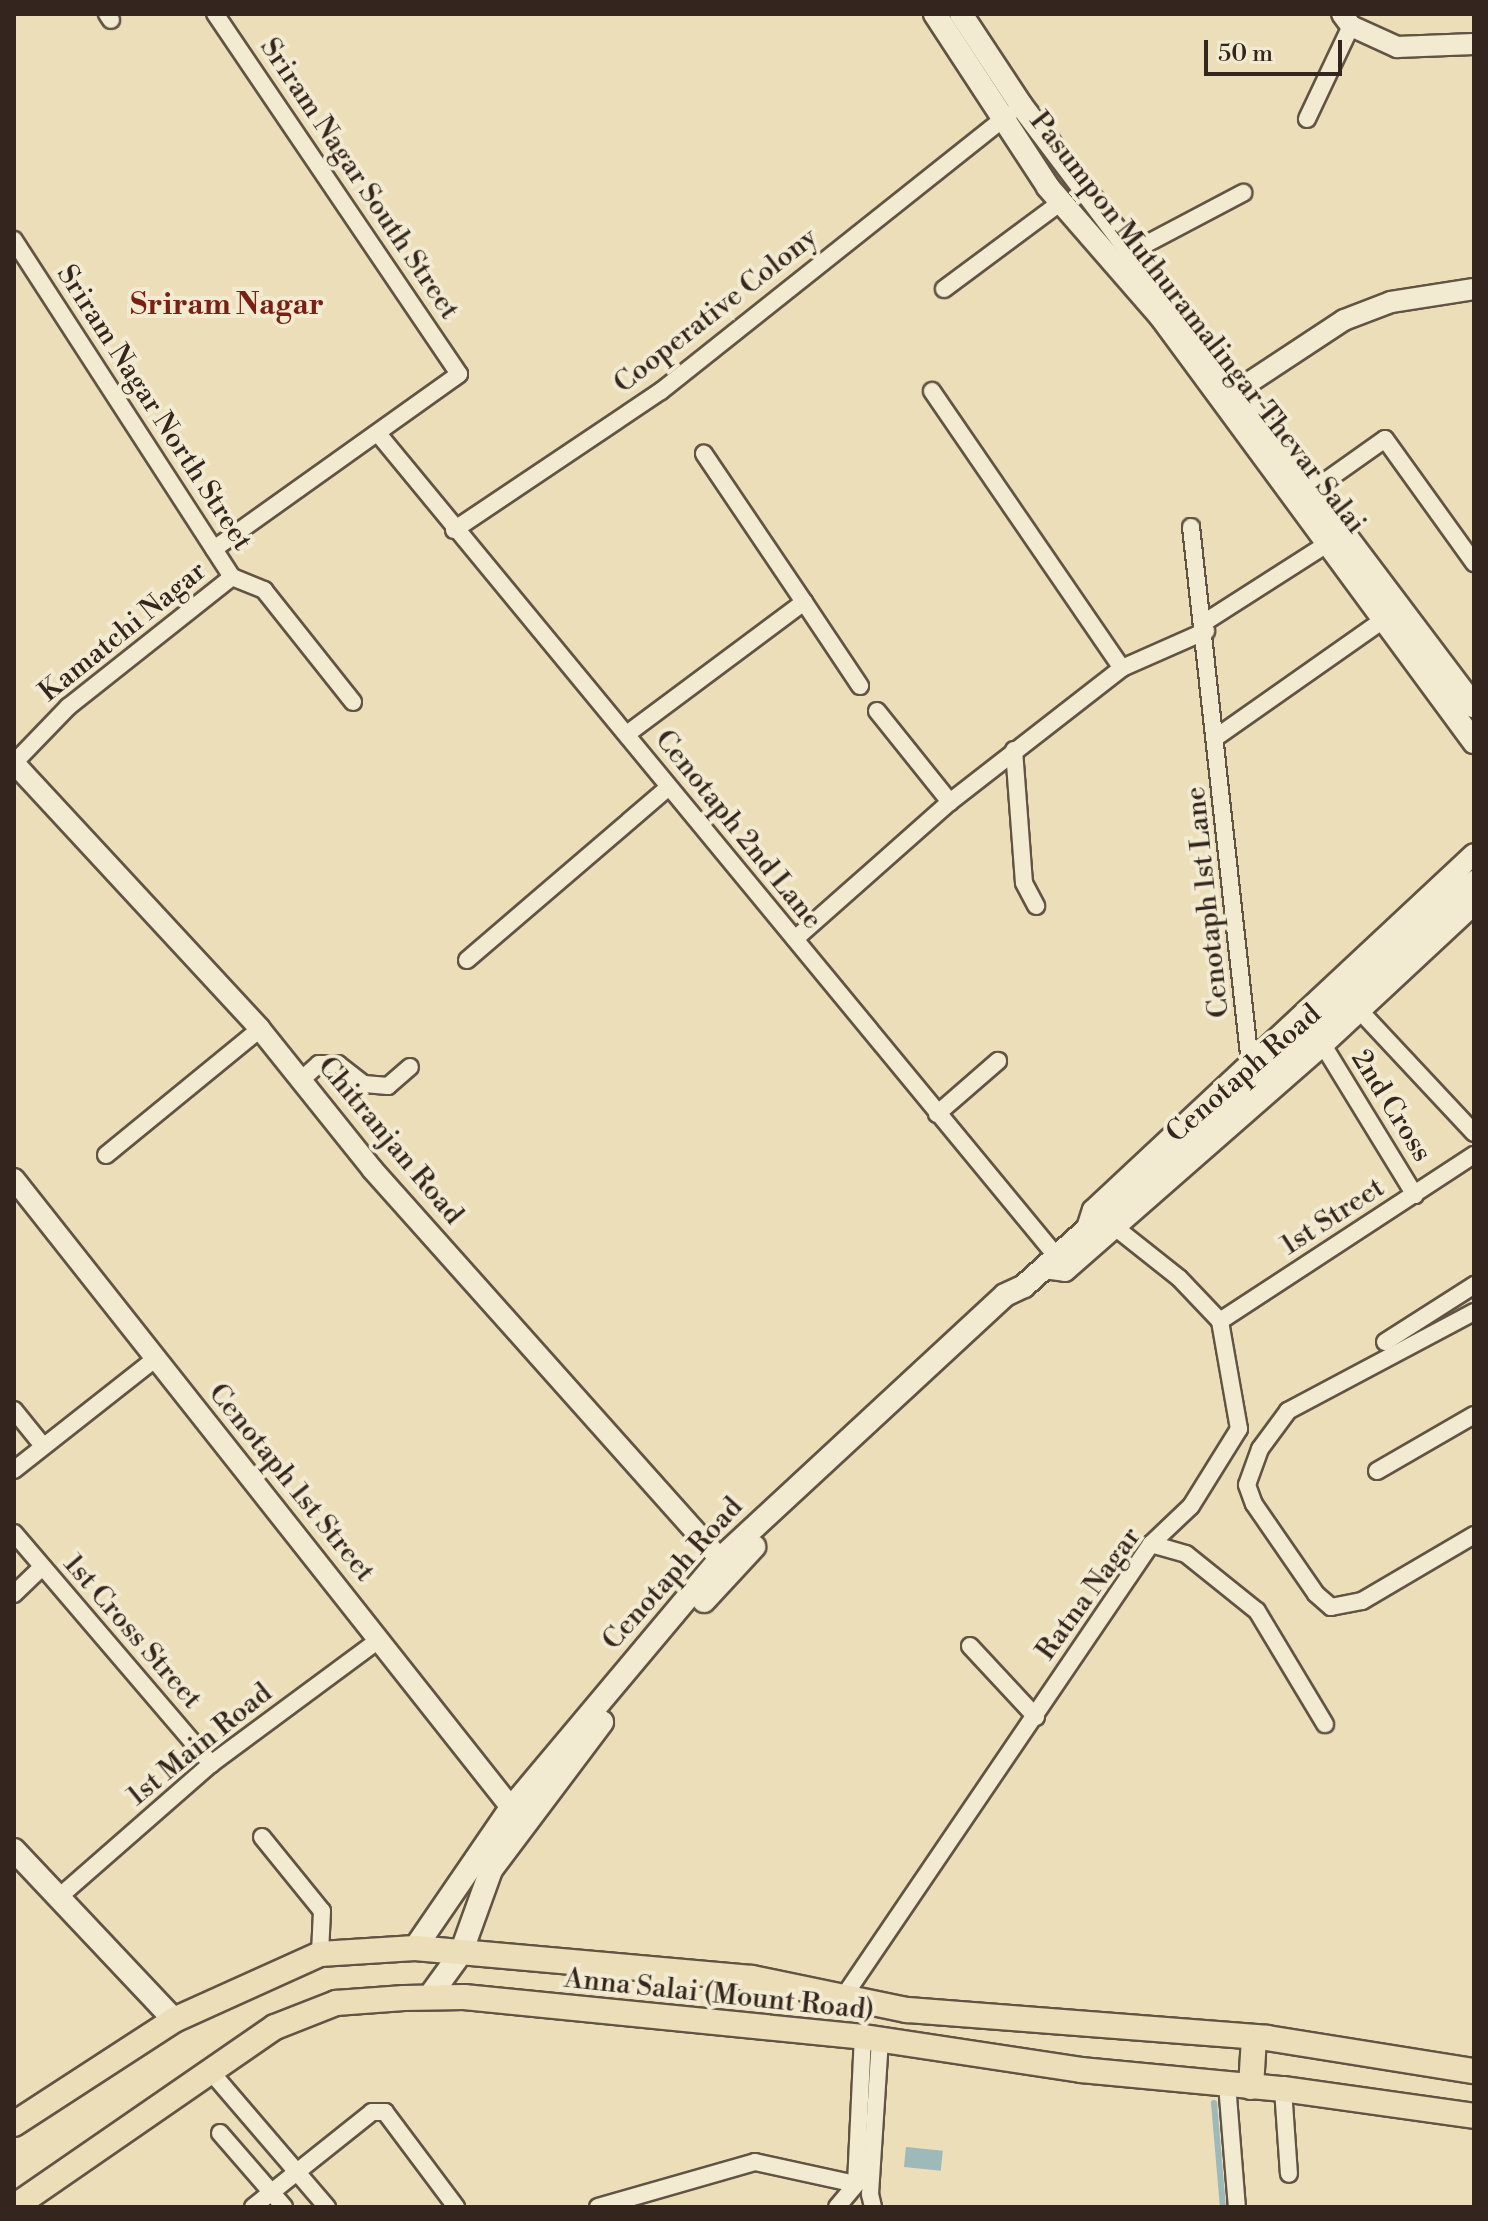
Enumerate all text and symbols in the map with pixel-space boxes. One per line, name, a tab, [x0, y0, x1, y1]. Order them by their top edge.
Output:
scale bar	[1208, 24, 1346, 74]
street label: Sriram Nagar South Street	[252, 32, 466, 326]
text: 50 m	[1218, 39, 1273, 69]
street label: Pasumpon Muthuramalingar Thevar Salai	[1022, 105, 1372, 541]
street label: Cooperative Colony	[608, 221, 824, 401]
street label: Sriram Nagar North Street	[49, 259, 259, 557]
district label: Sriram Nagar	[130, 287, 324, 323]
street label: Kamatchi Nagar	[33, 554, 213, 710]
street label: Cenotaph 2nd Lane	[647, 724, 829, 936]
street label: Cenotaph 1st Lane	[1179, 785, 1237, 1019]
street label: Cenotaph Road	[1160, 998, 1328, 1150]
street label: 2nd Cross	[1343, 1044, 1439, 1168]
street label: Chitranjan Road	[310, 1050, 470, 1232]
street label: 1st Street	[1275, 1171, 1391, 1263]
street label: Cenotaph 1st Street	[201, 1377, 381, 1589]
street label: Cenotaph Road	[596, 1491, 750, 1657]
street label: Ratna Nagar	[1030, 1521, 1148, 1667]
street label: 1st Cross Street	[56, 1548, 208, 1716]
street label: 1st Main Road	[121, 1677, 279, 1813]
street label: Anna Salai (Mount Road)	[562, 1962, 876, 2028]

